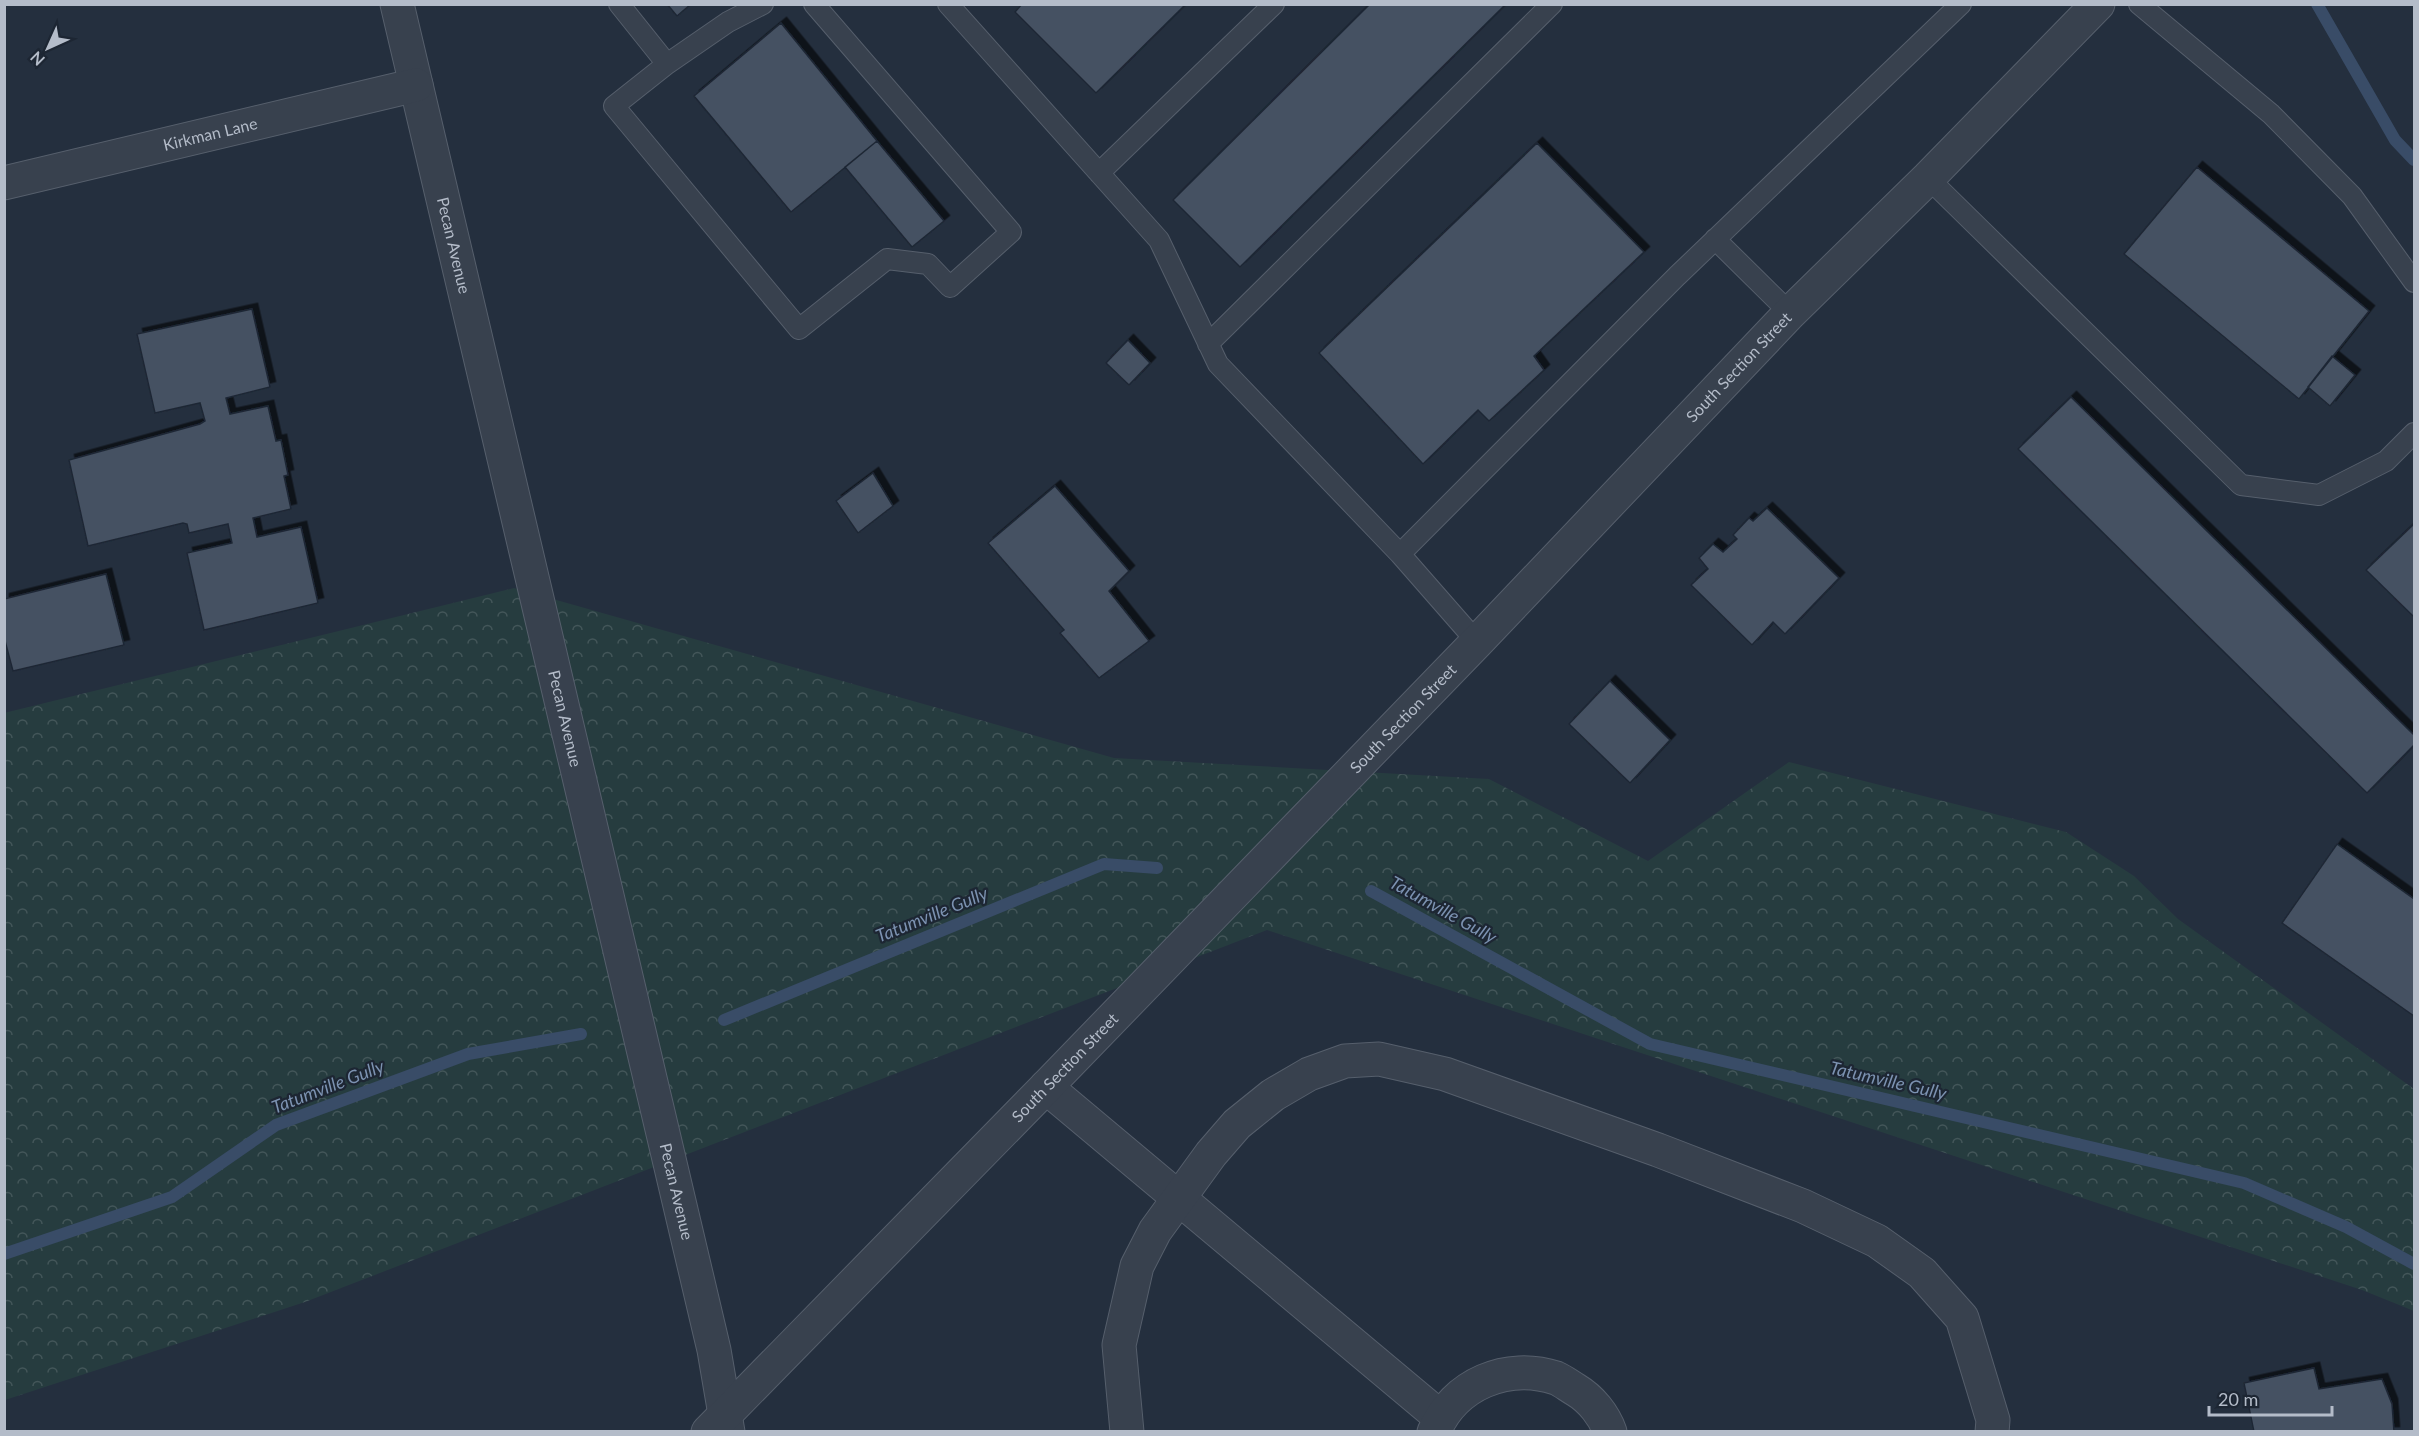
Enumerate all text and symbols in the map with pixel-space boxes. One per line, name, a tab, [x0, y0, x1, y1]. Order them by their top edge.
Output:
north arrow	[18, 18, 78, 78]
text: N	[26, 48, 48, 70]
street label: Kirkman Lane	[161, 113, 259, 154]
street label: Pecan Avenue	[434, 195, 475, 296]
street label: South Section Street	[1682, 308, 1795, 426]
street label: South Section Street	[1346, 660, 1460, 777]
street label: Pecan Avenue	[545, 668, 586, 769]
water label: Tatumville Gully	[1386, 871, 1501, 948]
water label: Tatumville Gully	[872, 881, 991, 947]
street label: South Section Street	[1007, 1009, 1122, 1126]
water label: Tatumville Gully	[268, 1054, 387, 1118]
water label: Tatumville Gully	[1828, 1056, 1949, 1104]
street label: Pecan Avenue	[657, 1141, 698, 1242]
scale bar	[2209, 1379, 2332, 1417]
text: 20 m	[2218, 1388, 2258, 1410]

